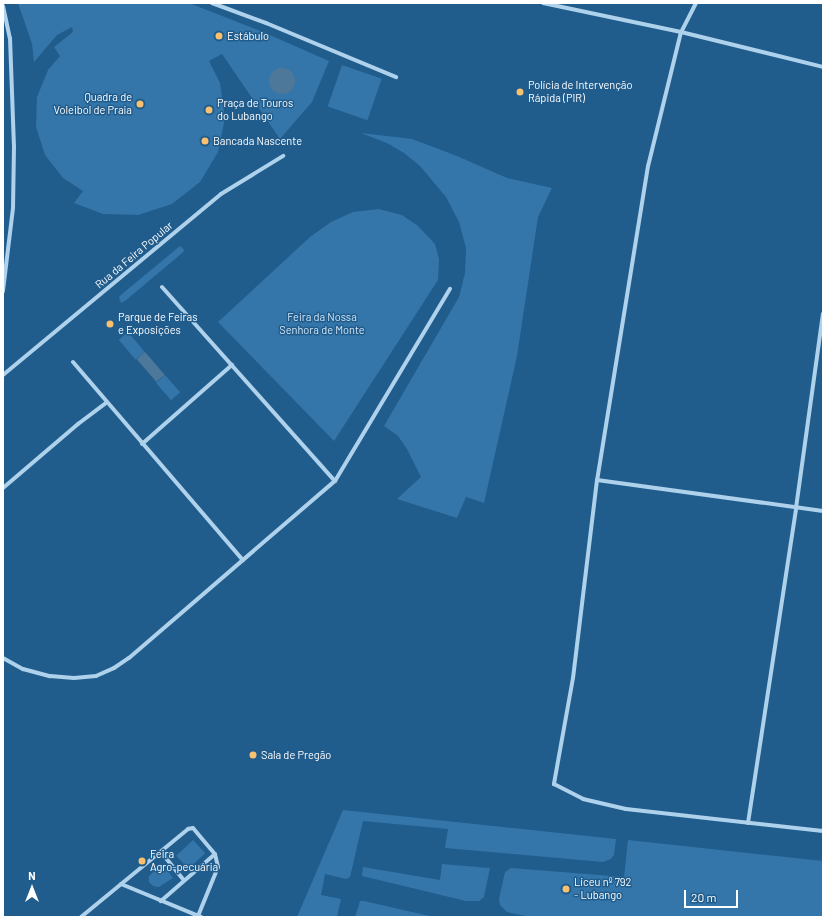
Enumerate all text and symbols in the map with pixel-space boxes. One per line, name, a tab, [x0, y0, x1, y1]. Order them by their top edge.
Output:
place label: Estábulo	[227, 29, 269, 43]
marker: Estábulo	[214, 31, 224, 41]
place label: Polícia de Intervenção Rápida (PIR)	[528, 79, 632, 105]
marker: Polícia de Intervenção Rápida (PIR)	[515, 87, 525, 97]
place label: Quadra de Voleibol de Praia	[54, 91, 132, 117]
place label: Praça de Touros do Lubango	[217, 97, 293, 123]
marker: Quadra de Voleibol de Praia	[135, 99, 145, 109]
marker: Praça de Touros do Lubango	[204, 105, 214, 115]
place label: Bancada Nascente	[213, 134, 302, 148]
marker: Bancada Nascente	[200, 136, 210, 146]
street label: Rua da Feira Popular	[93, 219, 175, 291]
place label: Parque de Feiras e Exposições	[118, 311, 197, 337]
park label: Feira da Nossa Senhora de Monte	[279, 311, 365, 337]
marker: Parque de Feiras e Exposições	[105, 319, 115, 329]
place label: Sala de Pregão	[261, 748, 331, 762]
marker: Sala de Pregão	[248, 750, 258, 760]
place label: Feira Agro-pecuária	[150, 848, 218, 874]
marker: Feira Agro-pecuária	[137, 856, 147, 866]
north arrow	[12, 868, 52, 908]
text: N	[28, 869, 36, 882]
place label: Liceu nº 792 - Lubango	[574, 876, 631, 902]
scale bar	[686, 882, 740, 908]
marker: Liceu nº 792 - Lubango	[561, 884, 571, 894]
text: 20 m	[691, 890, 717, 904]

